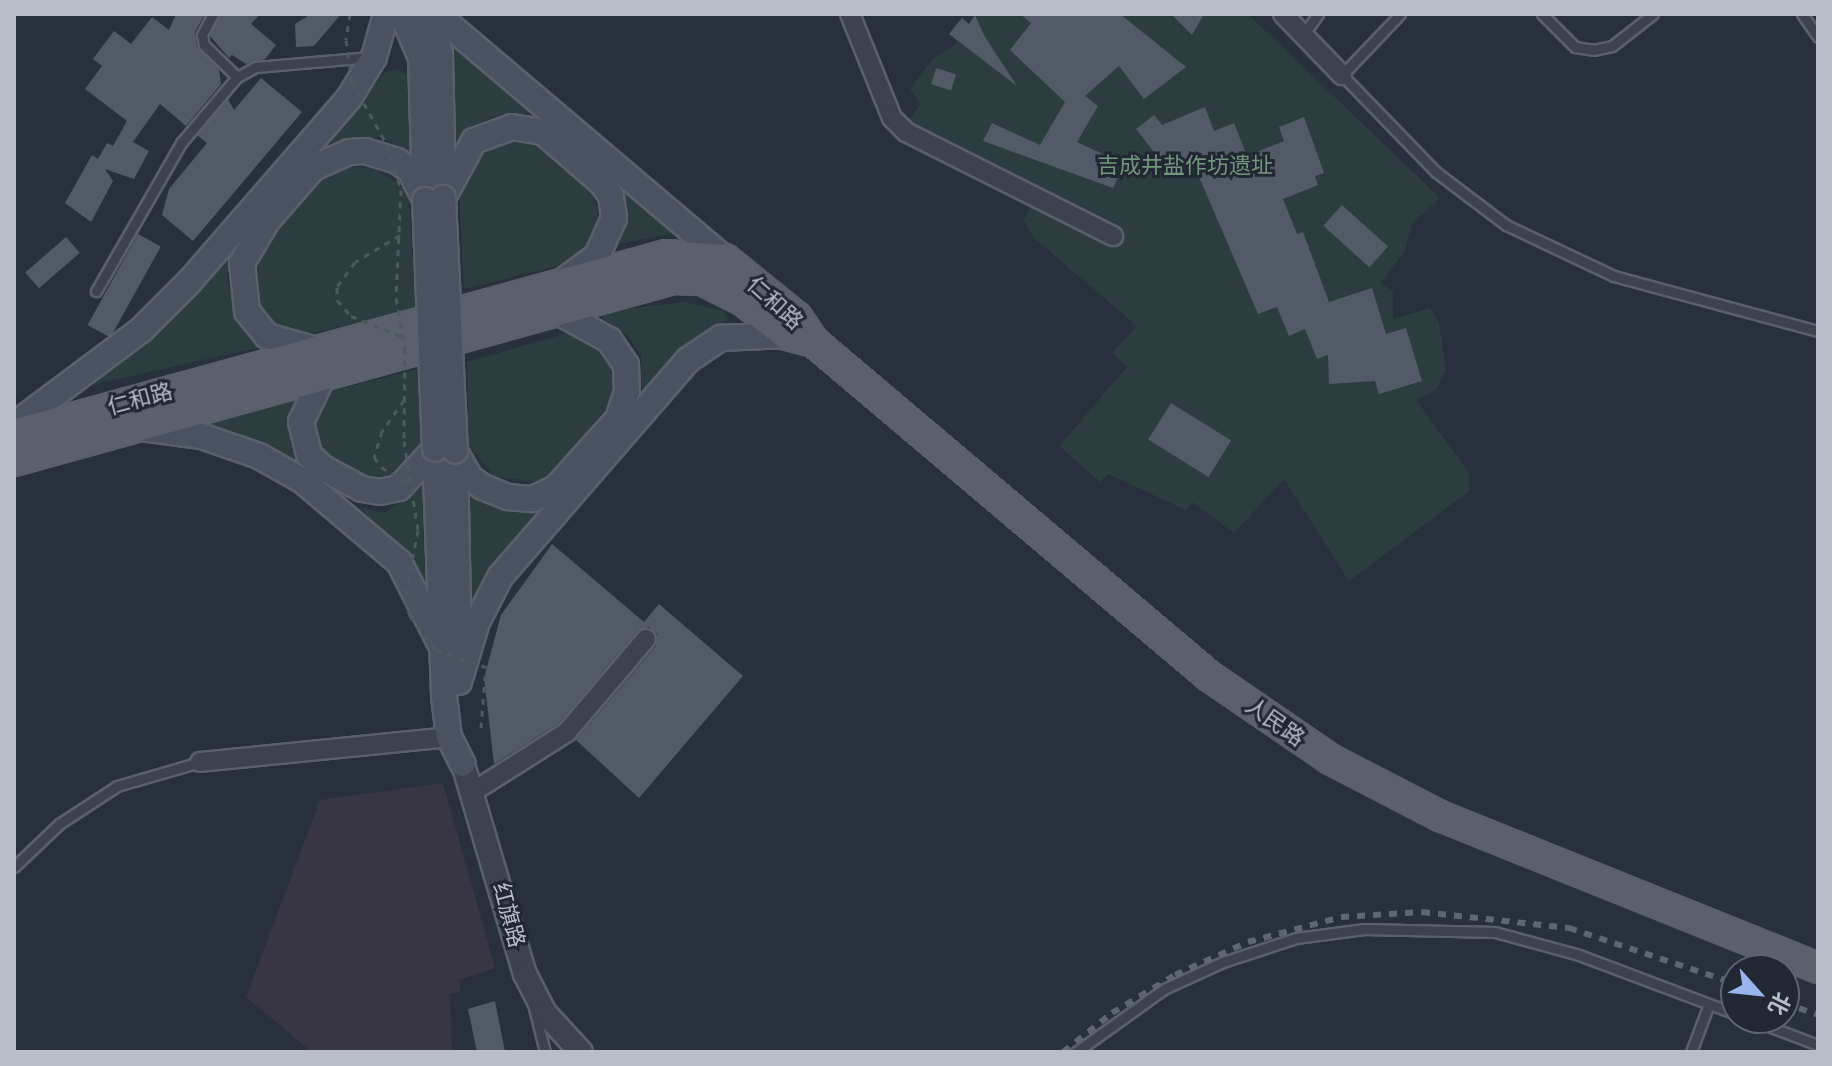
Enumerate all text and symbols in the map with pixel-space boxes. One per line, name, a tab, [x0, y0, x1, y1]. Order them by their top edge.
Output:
park label: 吉成井盐作坊遗址	[1097, 153, 1273, 179]
street label: 仁和路	[742, 271, 808, 335]
street label: 仁和路	[105, 378, 175, 420]
street label: 人民路	[1240, 692, 1310, 752]
street label: 红旗路	[488, 880, 530, 950]
north arrow	[1720, 954, 1800, 1034]
text: 北	[1759, 986, 1800, 1022]

